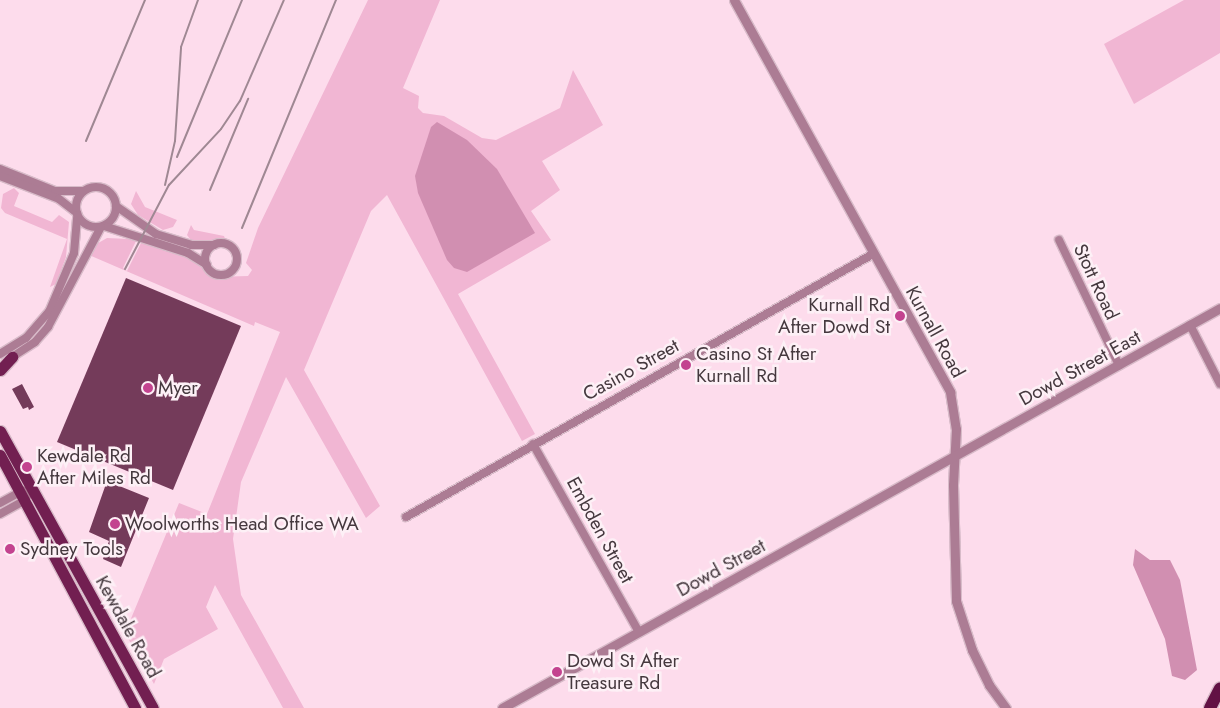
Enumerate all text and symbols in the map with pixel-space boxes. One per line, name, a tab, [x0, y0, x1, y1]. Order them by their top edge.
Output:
street label: Stott Road	[1069, 240, 1123, 324]
street label: Kurnall Road	[900, 282, 970, 382]
place label: Kurnall Rd After Dowd St	[778, 294, 890, 338]
marker: Kurnall Rd After Dowd St	[894, 310, 906, 322]
street label: Dowd Street East	[1015, 325, 1145, 411]
street label: Casino Street	[579, 334, 683, 406]
place label: Casino St After Kurnall Rd	[696, 343, 816, 387]
marker: Casino St After Kurnall Rd	[680, 359, 692, 371]
place label: Myer	[158, 377, 198, 399]
marker: Myer	[142, 382, 154, 394]
place label: Kewdale Rd After Miles Rd	[37, 445, 151, 489]
marker: Kewdale Rd After Miles Rd	[21, 461, 33, 473]
street label: Embden Street	[561, 473, 639, 587]
place label: Woolworths Head Office WA	[125, 513, 359, 535]
marker: Woolworths Head Office WA	[109, 518, 121, 530]
street label: Dowd Street	[673, 534, 769, 602]
place label: Sydney Tools	[20, 538, 123, 560]
marker: Sydney Tools	[4, 543, 16, 555]
street label: Kewdale Road	[91, 572, 165, 682]
place label: Dowd St After Treasure Rd	[567, 650, 679, 694]
marker: Dowd St After Treasure Rd	[551, 666, 563, 678]

